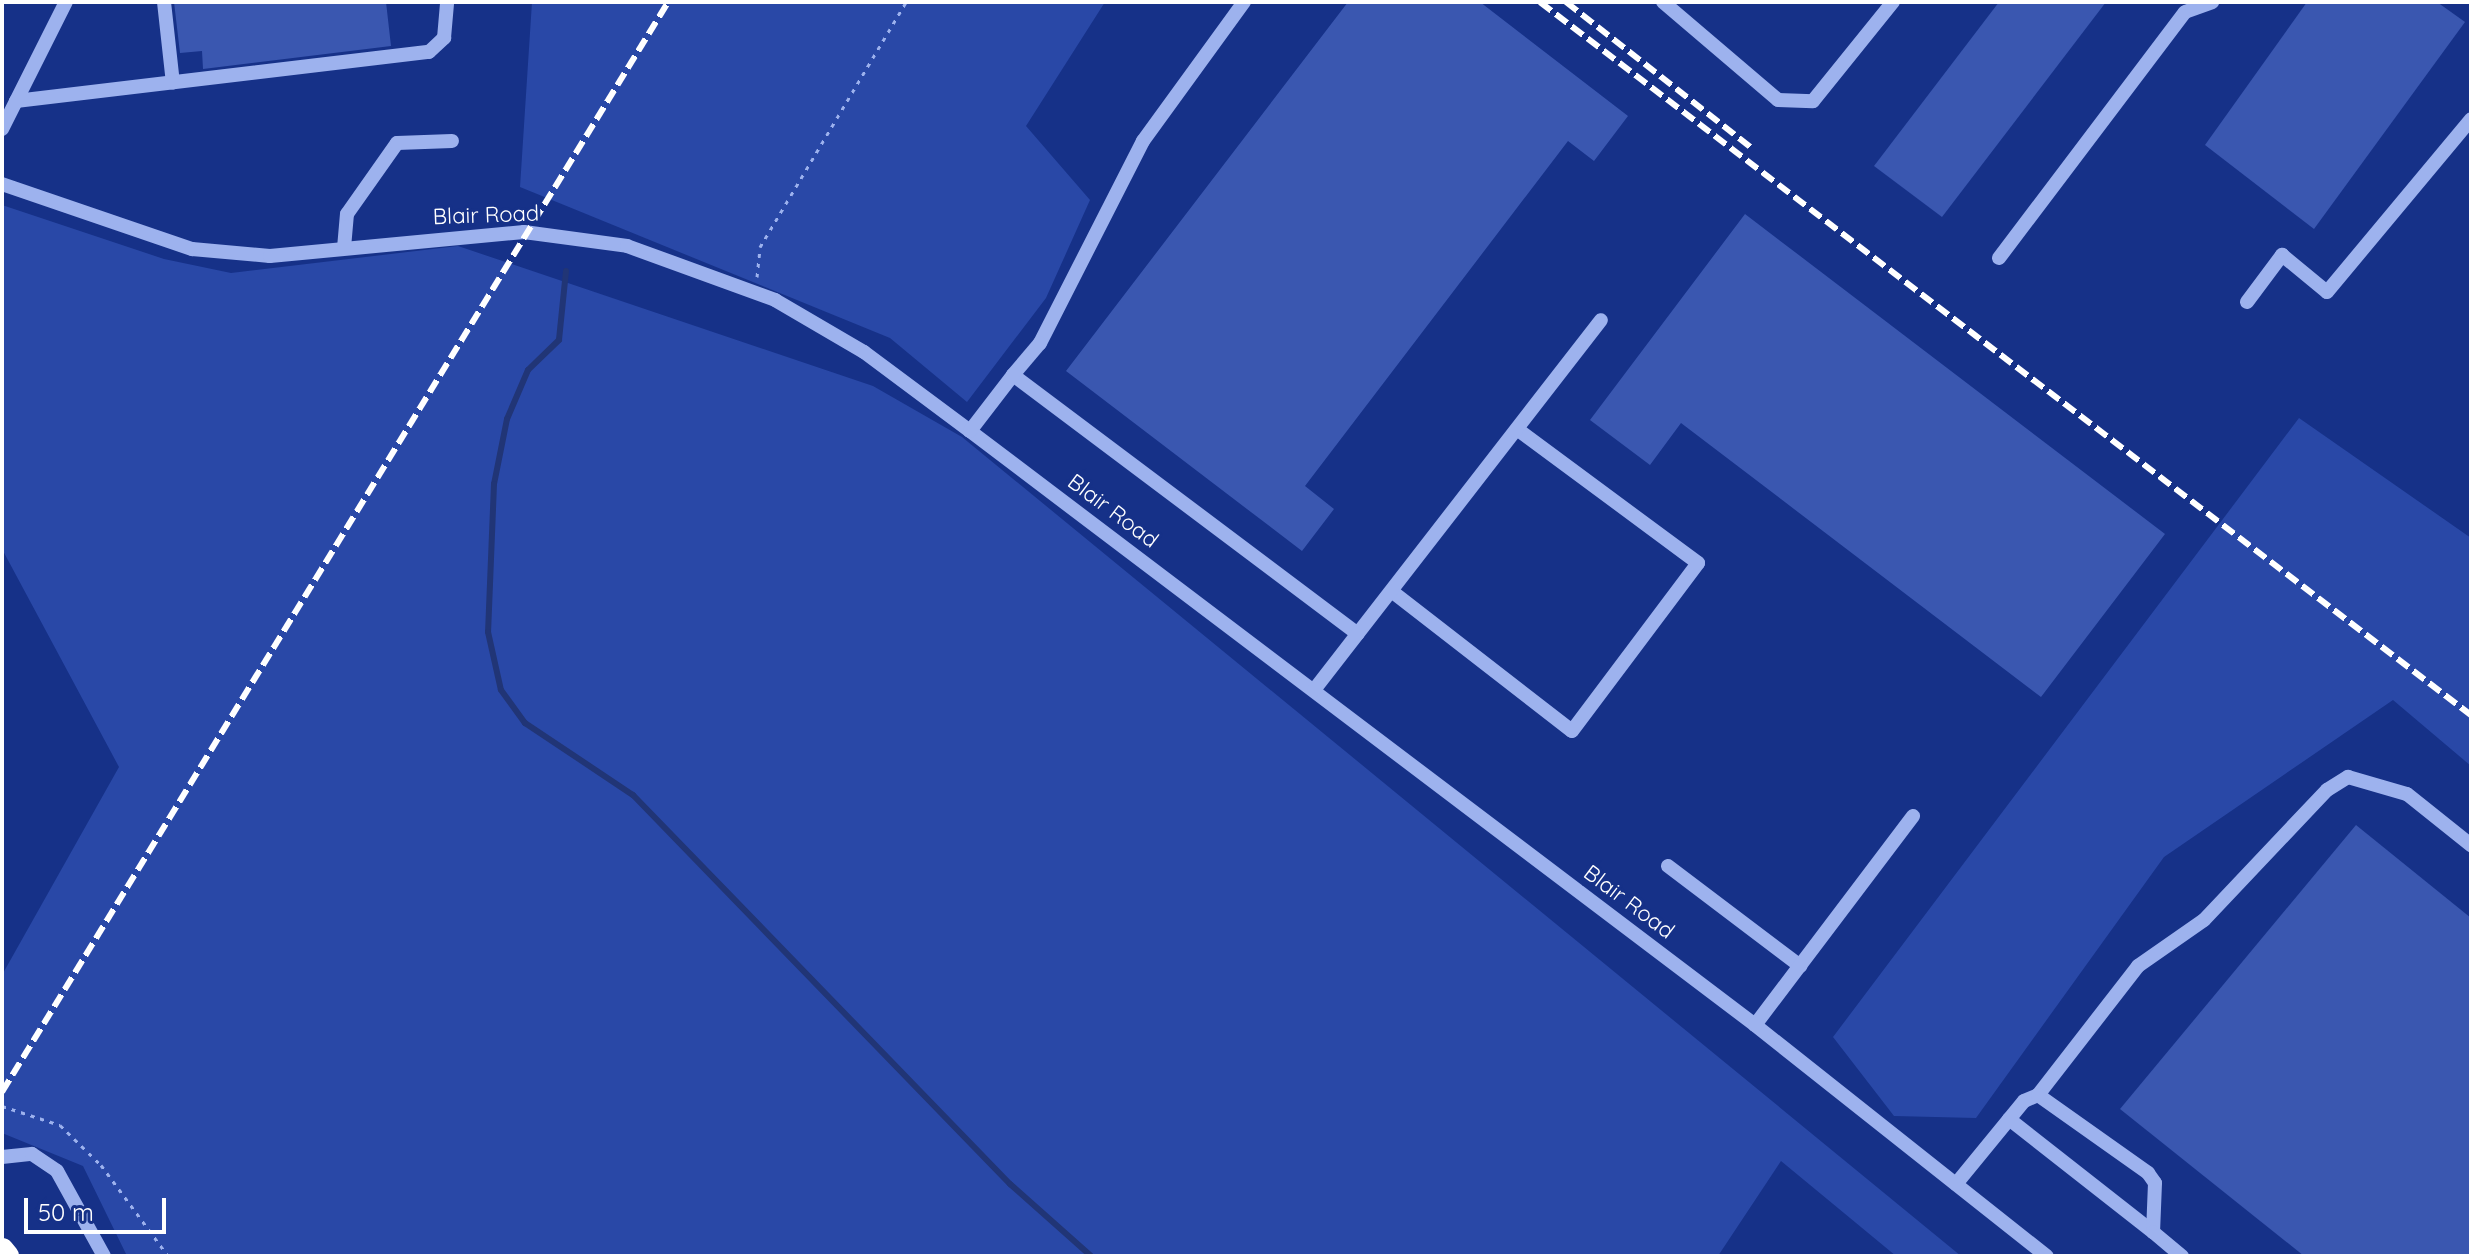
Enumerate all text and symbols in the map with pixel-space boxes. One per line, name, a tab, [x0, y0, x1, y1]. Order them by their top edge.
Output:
street label: Blair Road	[432, 200, 540, 230]
street label: Blair Road	[1063, 468, 1163, 554]
street label: Blair Road	[1579, 859, 1679, 945]
scale bar	[28, 1182, 170, 1232]
text: 50 m	[38, 1197, 94, 1227]

